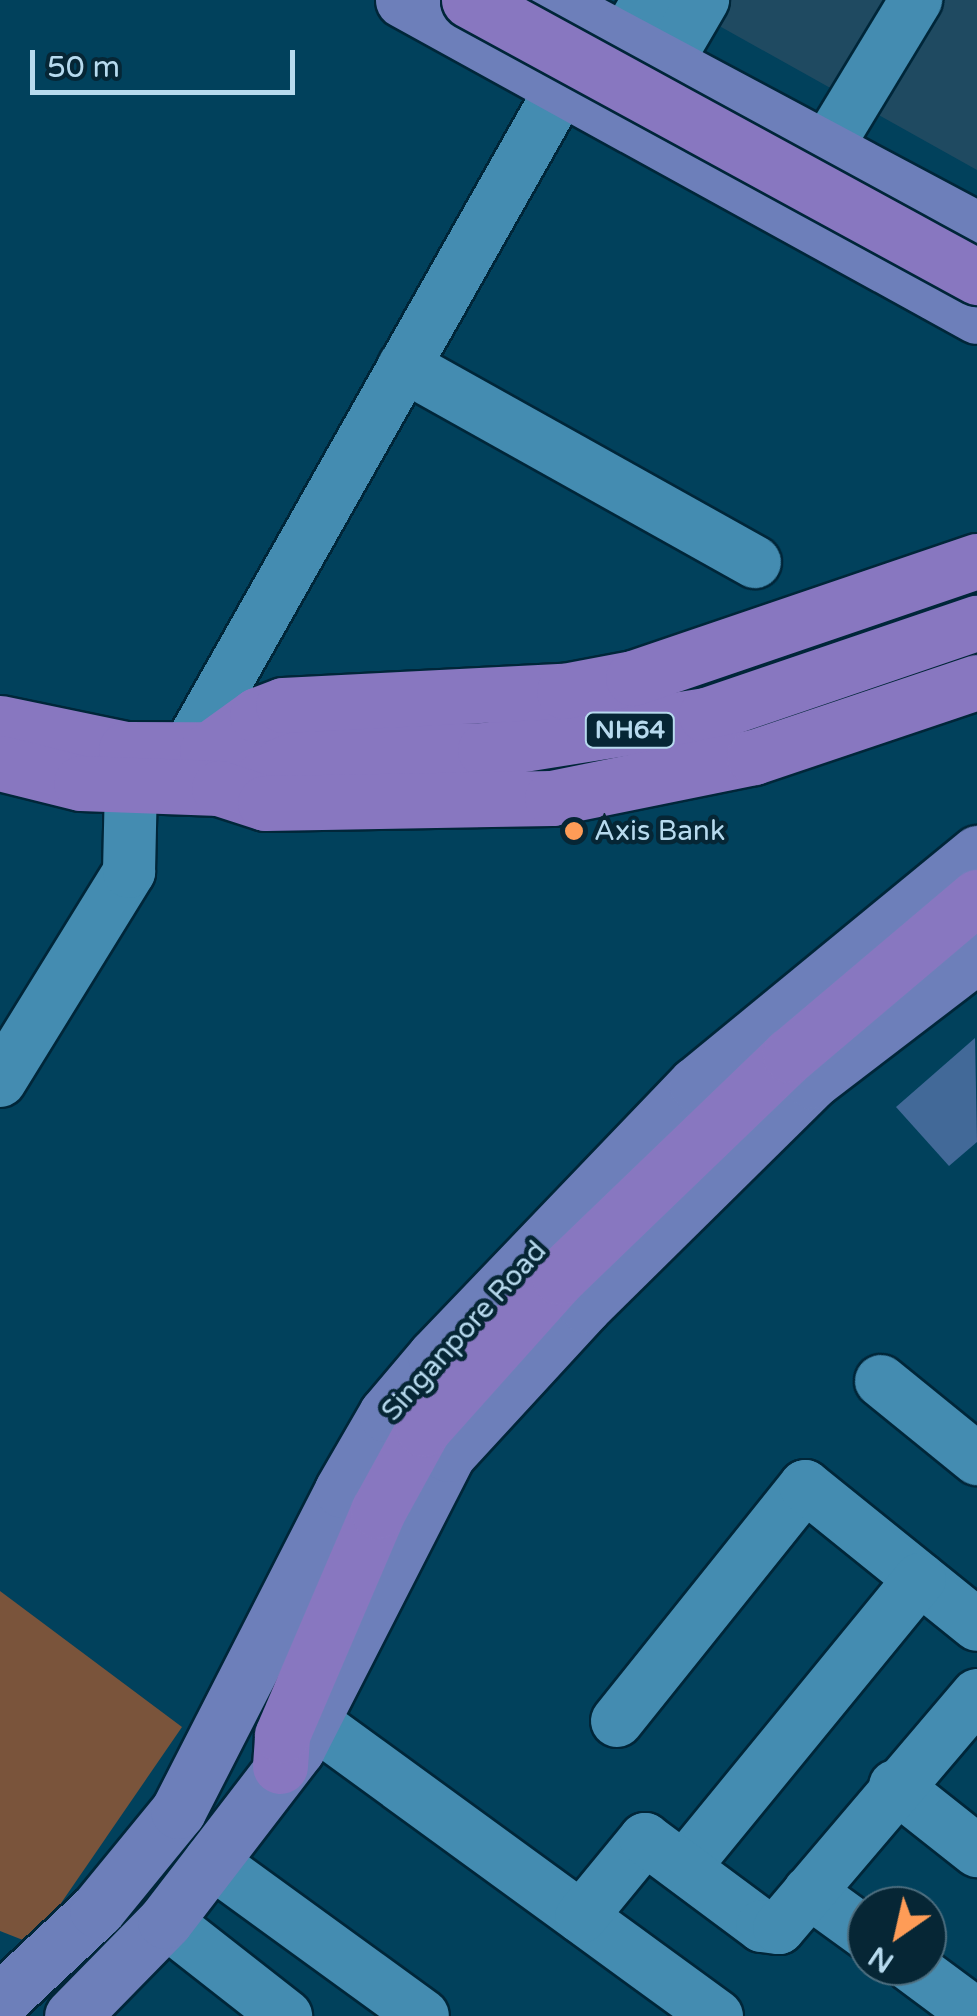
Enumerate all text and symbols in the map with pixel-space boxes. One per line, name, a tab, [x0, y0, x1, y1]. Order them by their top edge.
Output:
scale bar	[35, 30, 300, 92]
text: 50 m	[47, 49, 120, 86]
road number: NH64	[582, 710, 678, 750]
place label: Axis Bank	[594, 814, 725, 848]
marker: Axis Bank	[563, 820, 585, 842]
street label: Singanpore Road	[375, 1234, 553, 1428]
north arrow	[847, 1886, 947, 1986]
text: N	[863, 1939, 900, 1980]

